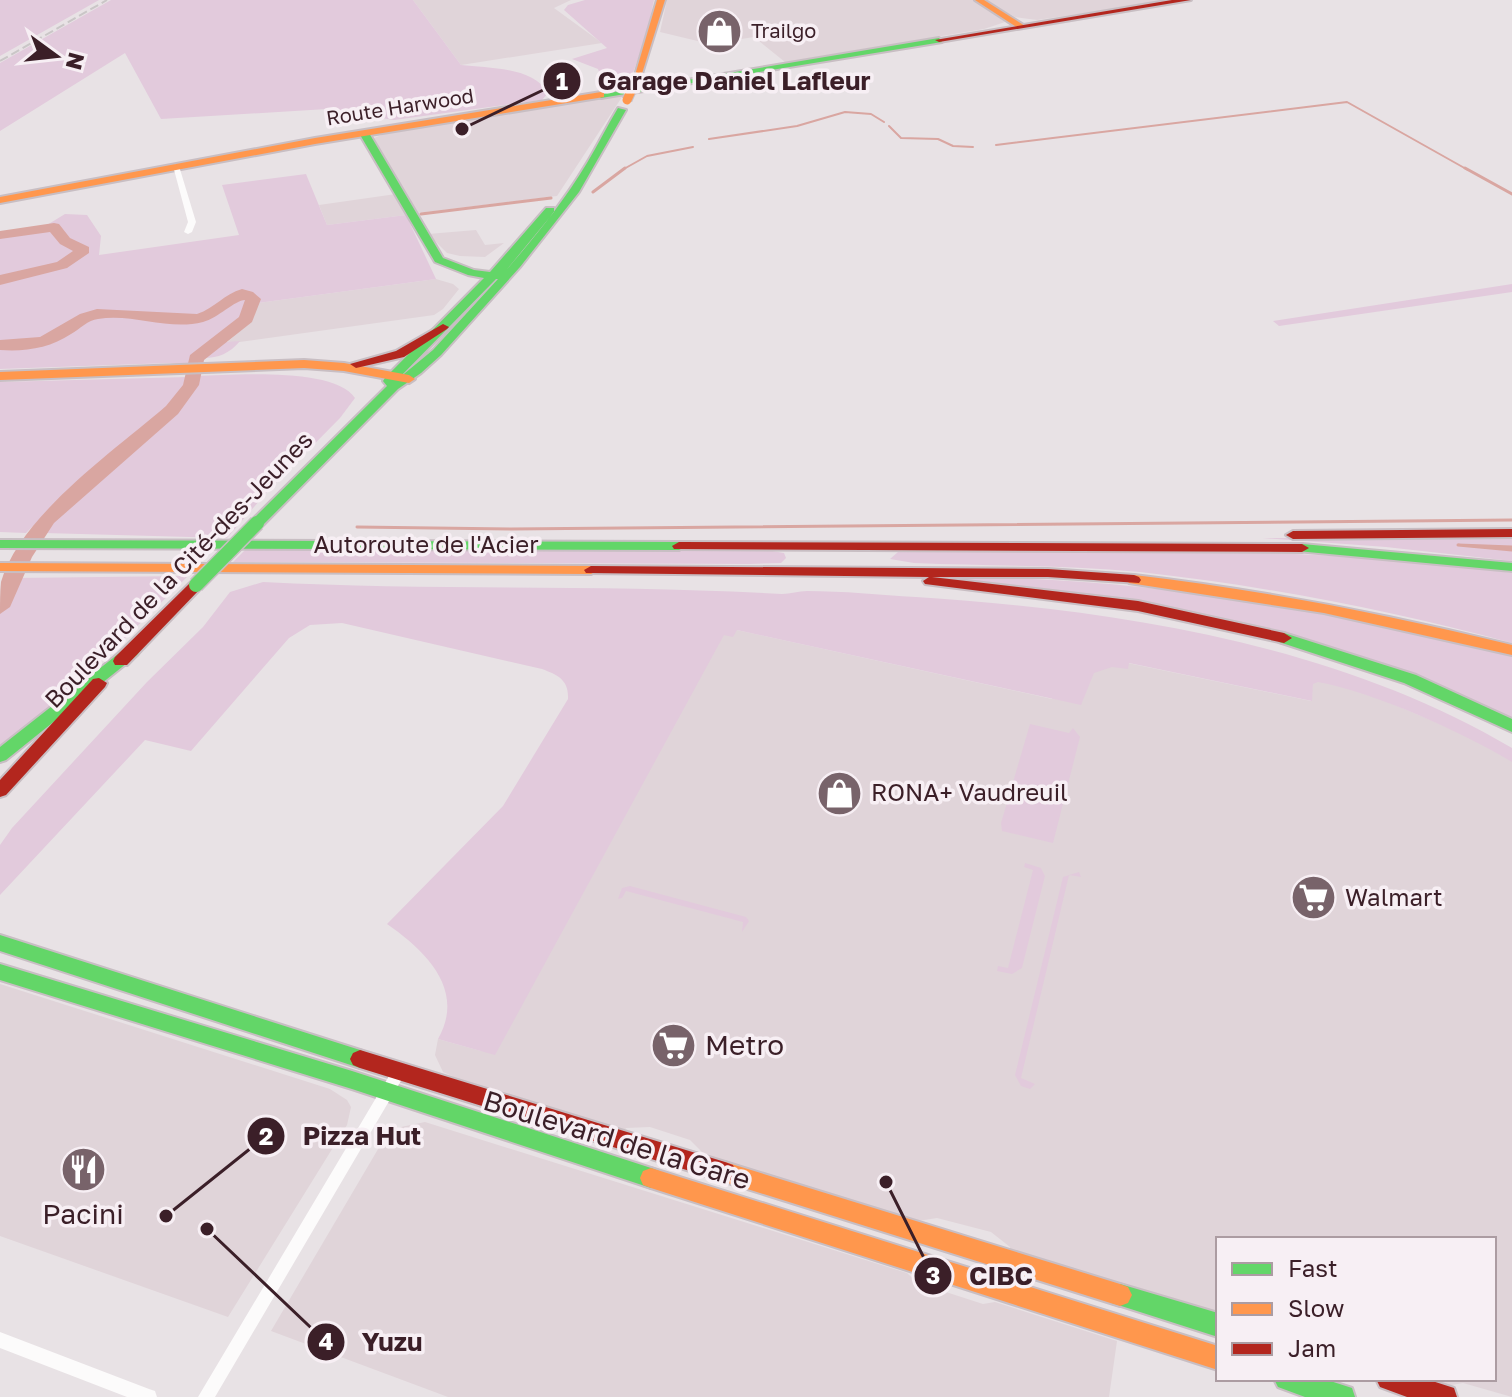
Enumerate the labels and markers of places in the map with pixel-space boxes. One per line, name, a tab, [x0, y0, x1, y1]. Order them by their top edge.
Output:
shop icon: Trailgo	[696, 7, 744, 55]
place label: Trailgo	[751, 18, 816, 42]
callout: Garage Daniel Lafleur	[542, 56, 887, 106]
shop icon: RONA+ Vaudreuil	[816, 769, 864, 817]
place label: RONA+ Vaudreuil	[871, 777, 1068, 806]
supermarket icon: Walmart	[1290, 874, 1338, 922]
place label: Walmart	[1345, 882, 1443, 911]
supermarket icon: Metro	[650, 1021, 698, 1069]
place label: Metro	[705, 1028, 784, 1061]
callout: Pizza Hut	[246, 1111, 437, 1161]
restaurant icon: Pacini	[59, 1145, 107, 1193]
place label: Pacini	[42, 1197, 124, 1230]
callout: CIBC	[913, 1251, 1049, 1301]
callout: Yuzu	[306, 1317, 439, 1367]

